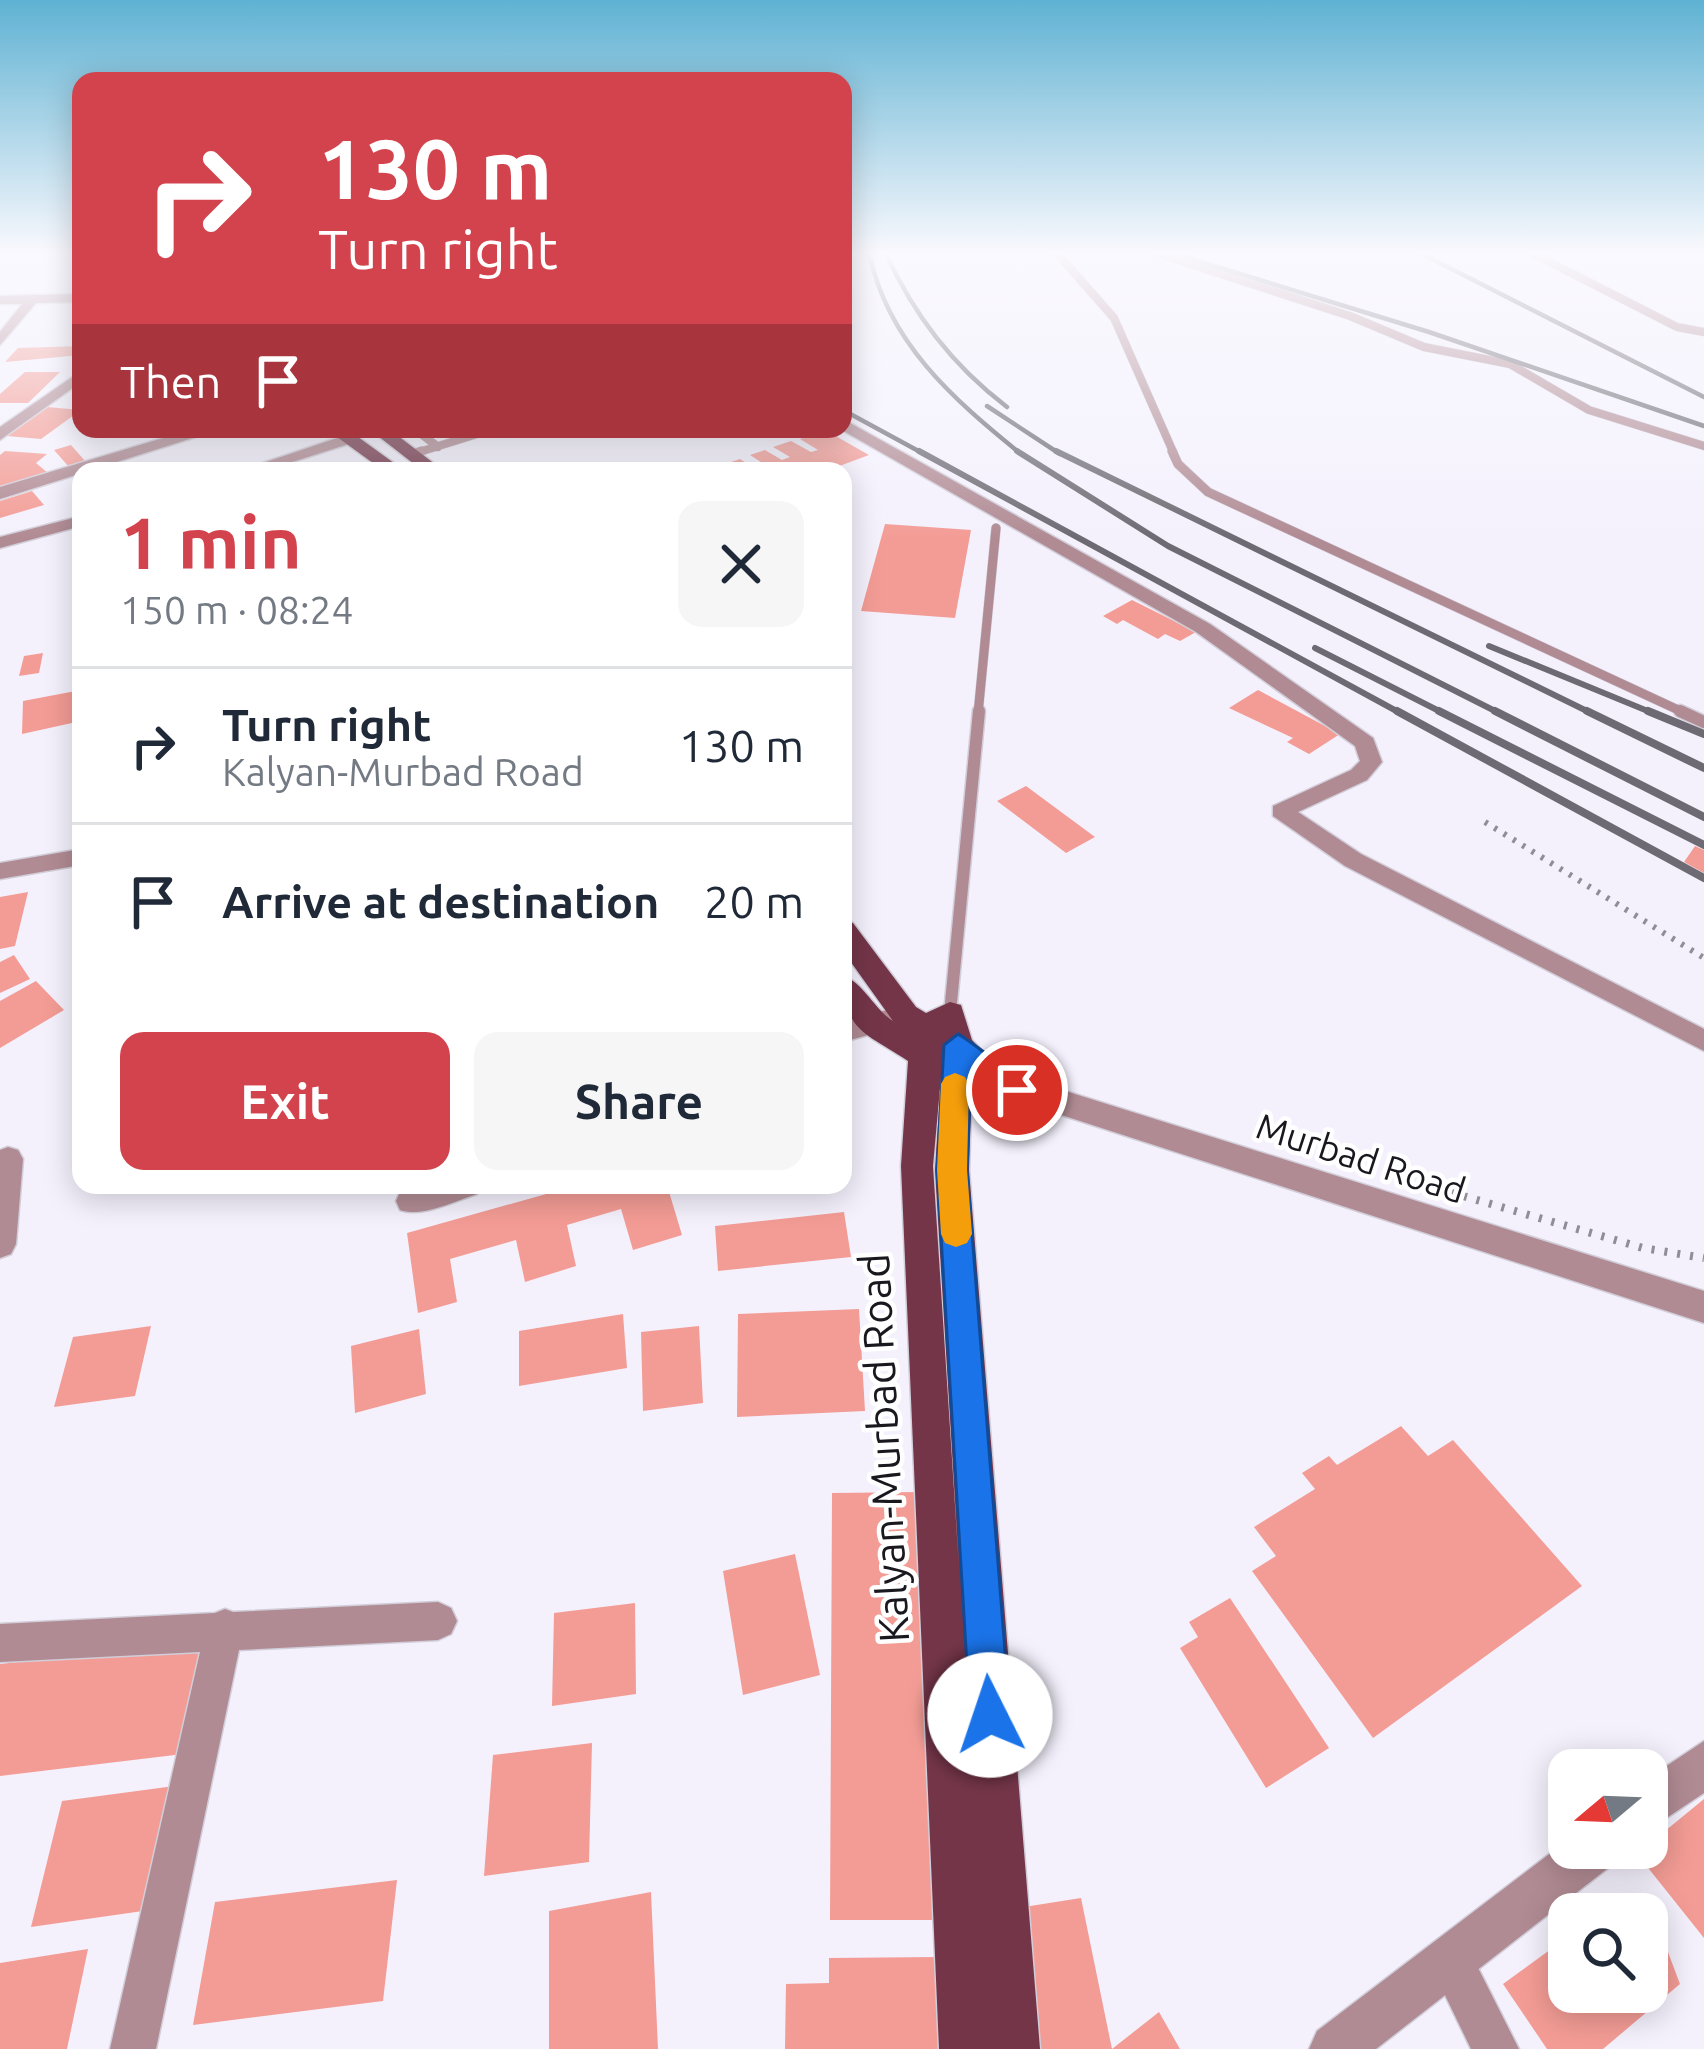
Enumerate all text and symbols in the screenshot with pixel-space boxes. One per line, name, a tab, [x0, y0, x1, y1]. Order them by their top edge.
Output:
icon: right	[120, 120, 276, 276]
text: 130 m	[318, 121, 552, 215]
text: Turn right	[318, 219, 558, 279]
icon: arrive	[245, 348, 311, 414]
text: Then	[120, 356, 221, 407]
button: close	[678, 501, 804, 627]
text: 1 min	[120, 502, 302, 583]
text: 150 m · 08:24	[120, 588, 354, 631]
text: Turn right	[222, 699, 431, 750]
icon: right	[120, 713, 186, 779]
text: 130 m	[679, 720, 804, 771]
text: Kalyan-Murbad Road	[222, 750, 584, 793]
icon: arrive	[120, 869, 186, 935]
text: Arrive at destination	[222, 876, 659, 927]
text: 20 m	[704, 876, 804, 927]
button: Exit	[120, 1032, 450, 1170]
button: Share	[474, 1032, 804, 1170]
pin	[966, 1039, 1068, 1141]
icon: arrive	[984, 1057, 1050, 1123]
street label: Murbad Road	[1251, 1104, 1471, 1211]
street label: Kalyan-Murbad Road	[850, 1252, 917, 1644]
position arrow	[927, 1652, 1053, 1778]
north arrow	[1548, 1749, 1668, 1869]
map controls	[1548, 1749, 1668, 2013]
button: search	[1548, 1893, 1668, 2013]

